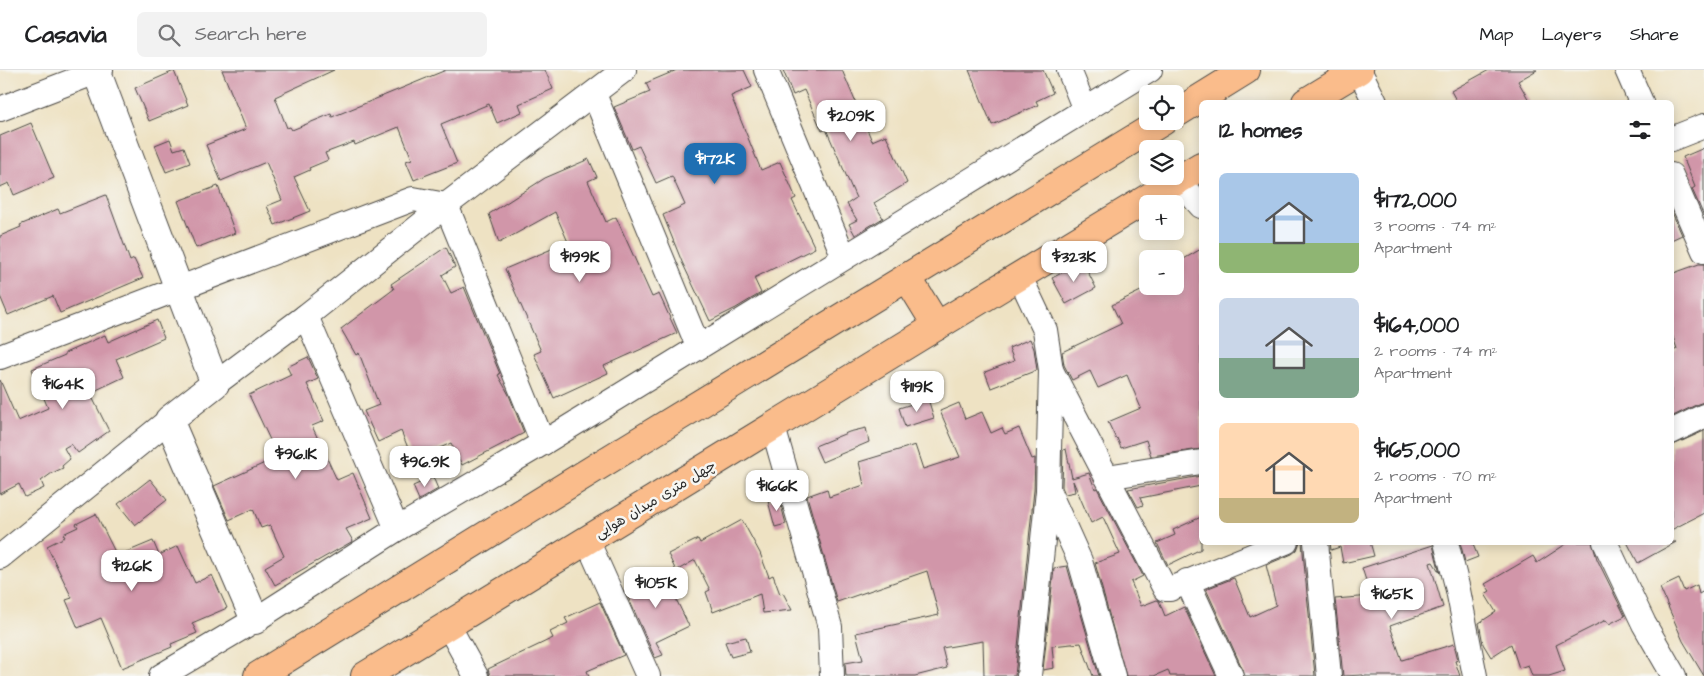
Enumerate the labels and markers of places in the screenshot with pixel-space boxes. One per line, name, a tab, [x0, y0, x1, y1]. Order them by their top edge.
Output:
pin: $209K	[816, 100, 886, 142]
pin: $172K	[680, 142, 750, 185]
pin: $199K	[545, 240, 615, 283]
pin: $323K	[1039, 240, 1109, 283]
pin: $164K	[28, 368, 98, 410]
pin: $119K	[882, 370, 952, 413]
pin: $96.1K	[255, 438, 337, 480]
pin: $96.9K	[384, 446, 466, 488]
pin: $166K	[742, 470, 812, 512]
pin: $126K	[97, 550, 167, 592]
pin: $105K	[621, 566, 691, 609]
pin: $165K	[1357, 578, 1427, 620]

